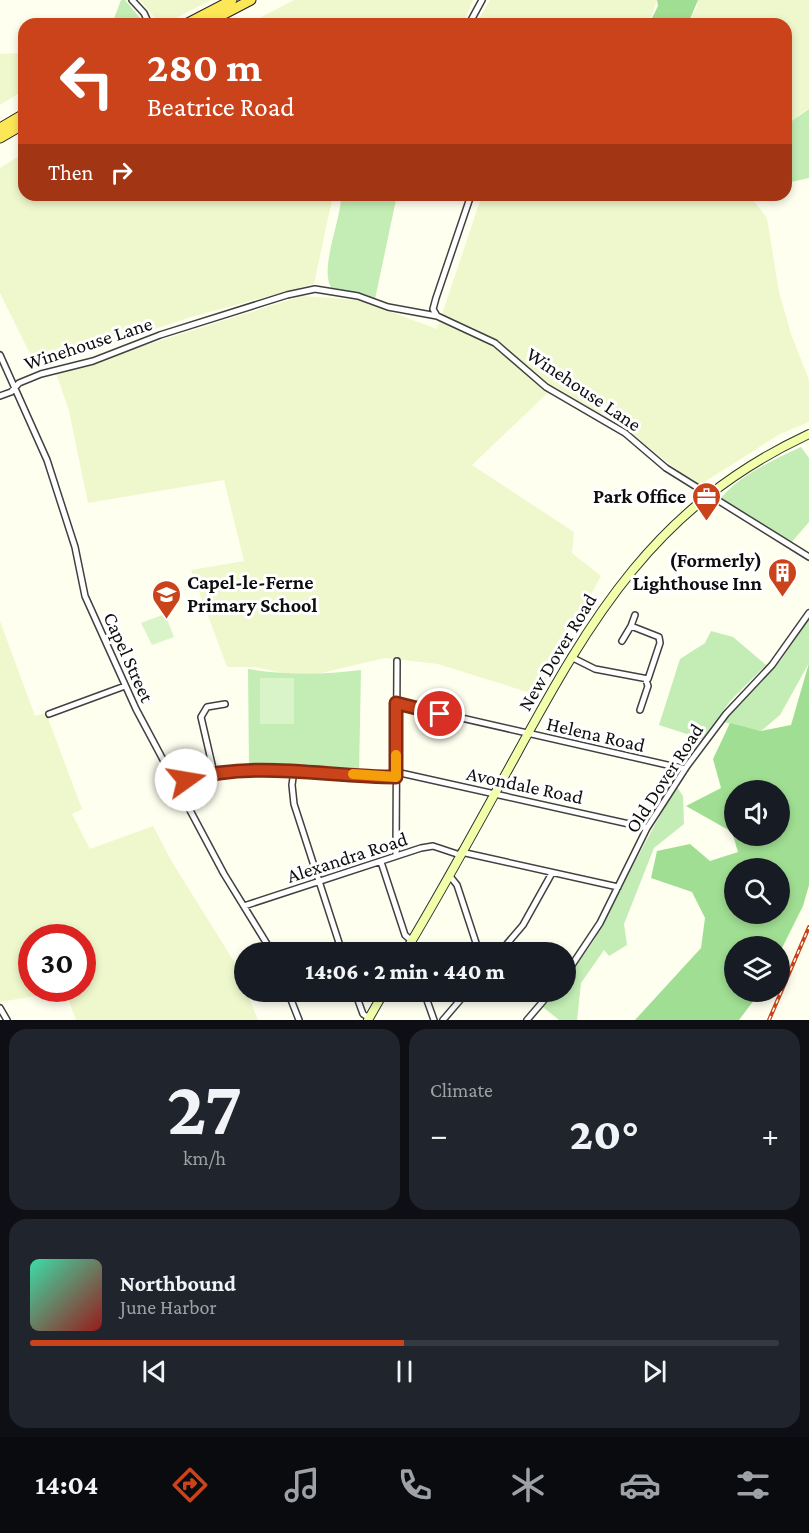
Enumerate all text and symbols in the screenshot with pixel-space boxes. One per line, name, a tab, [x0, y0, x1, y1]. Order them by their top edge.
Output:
icon: left	[48, 42, 126, 120]
text: 280 m	[147, 43, 262, 90]
text: Beatrice Road	[147, 92, 294, 122]
icon: right	[105, 156, 138, 189]
text: Then	[48, 160, 93, 185]
street label: Winehouse Lane	[21, 312, 155, 374]
street label: Winehouse Lane	[523, 343, 646, 435]
office icon: Park Office	[691, 480, 723, 522]
place label: Park Office	[593, 485, 686, 507]
place label: (Formerly) Lighthouse Inn	[632, 549, 763, 594]
building icon: (Formerly) Lighthouse Inn	[767, 556, 799, 598]
place label: Capel-le-Ferne Primary School	[187, 571, 317, 616]
school or university icon: Capel-le-Ferne Primary School	[150, 578, 182, 620]
street label: New Dover Road	[513, 589, 601, 715]
street label: Capel Street	[98, 609, 159, 706]
pin	[414, 688, 465, 739]
icon: arrive	[423, 697, 456, 730]
street label: Helena Road	[545, 712, 648, 756]
street label: Old Dover Road	[621, 719, 708, 837]
position arrow	[154, 748, 218, 812]
street label: Avondale Road	[465, 762, 586, 808]
map controls	[724, 780, 790, 1002]
button: sound	[724, 780, 790, 846]
street label: Alexandra Road	[284, 827, 410, 887]
button: search	[724, 858, 790, 924]
speed limit sign: 30	[18, 924, 96, 1002]
button: layers	[724, 936, 790, 1002]
text: 14:06 · 2 min · 440 m	[305, 959, 505, 984]
text: 27	[167, 1064, 242, 1151]
text: Climate	[430, 1079, 493, 1101]
text: 20°	[570, 1109, 639, 1159]
text: −	[430, 1116, 447, 1153]
text: +	[762, 1116, 779, 1153]
text: km/h	[183, 1147, 226, 1169]
text: Northbound	[120, 1271, 236, 1296]
text: June Harbor	[120, 1296, 217, 1318]
icon: previous	[138, 1355, 171, 1388]
icon: pause	[388, 1355, 421, 1388]
icon: next	[638, 1355, 671, 1388]
icon: directions	[169, 1464, 211, 1506]
icon: music	[281, 1464, 323, 1506]
icon: phone	[394, 1464, 436, 1506]
icon: climate	[507, 1464, 549, 1506]
icon: car	[619, 1464, 661, 1506]
icon: filters	[732, 1464, 774, 1506]
text: 14:04	[35, 1470, 98, 1500]

